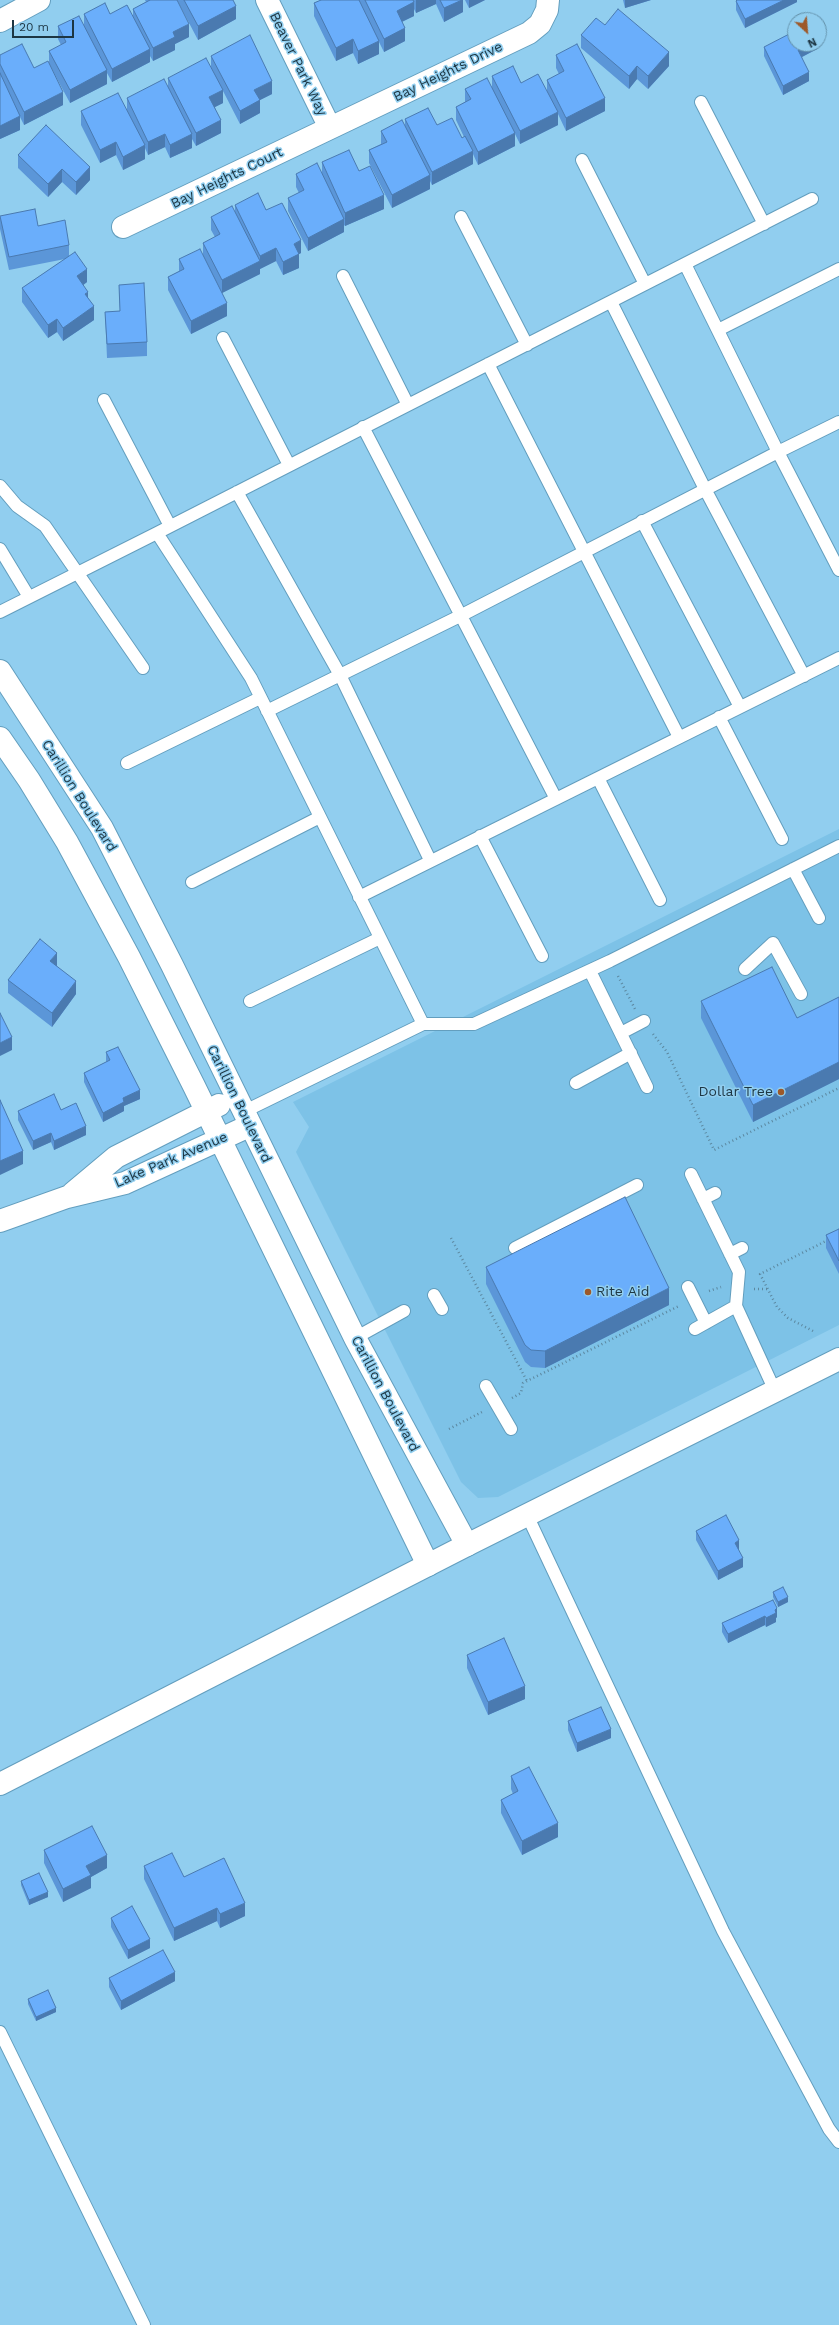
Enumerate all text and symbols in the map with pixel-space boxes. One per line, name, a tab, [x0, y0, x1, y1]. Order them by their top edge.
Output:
street label: Beaver Park Way	[266, 9, 330, 119]
scale bar	[14, 12, 76, 38]
north arrow	[787, 12, 827, 52]
text: 20 m	[19, 20, 49, 34]
text: N	[806, 35, 819, 50]
street label: Bay Heights Drive	[391, 38, 505, 106]
street label: Bay Heights Court	[168, 144, 286, 212]
street label: Carillion Boulevard	[38, 737, 120, 855]
street label: Carillion Boulevard	[203, 1042, 275, 1166]
place label: Dollar Tree	[698, 1084, 773, 1100]
marker: Dollar Tree	[776, 1087, 786, 1097]
street label: Lake Park Avenue	[112, 1129, 230, 1191]
place label: Rite Aid	[596, 1284, 649, 1300]
marker: Rite Aid	[583, 1287, 593, 1297]
street label: Carillion Boulevard	[347, 1333, 423, 1455]

